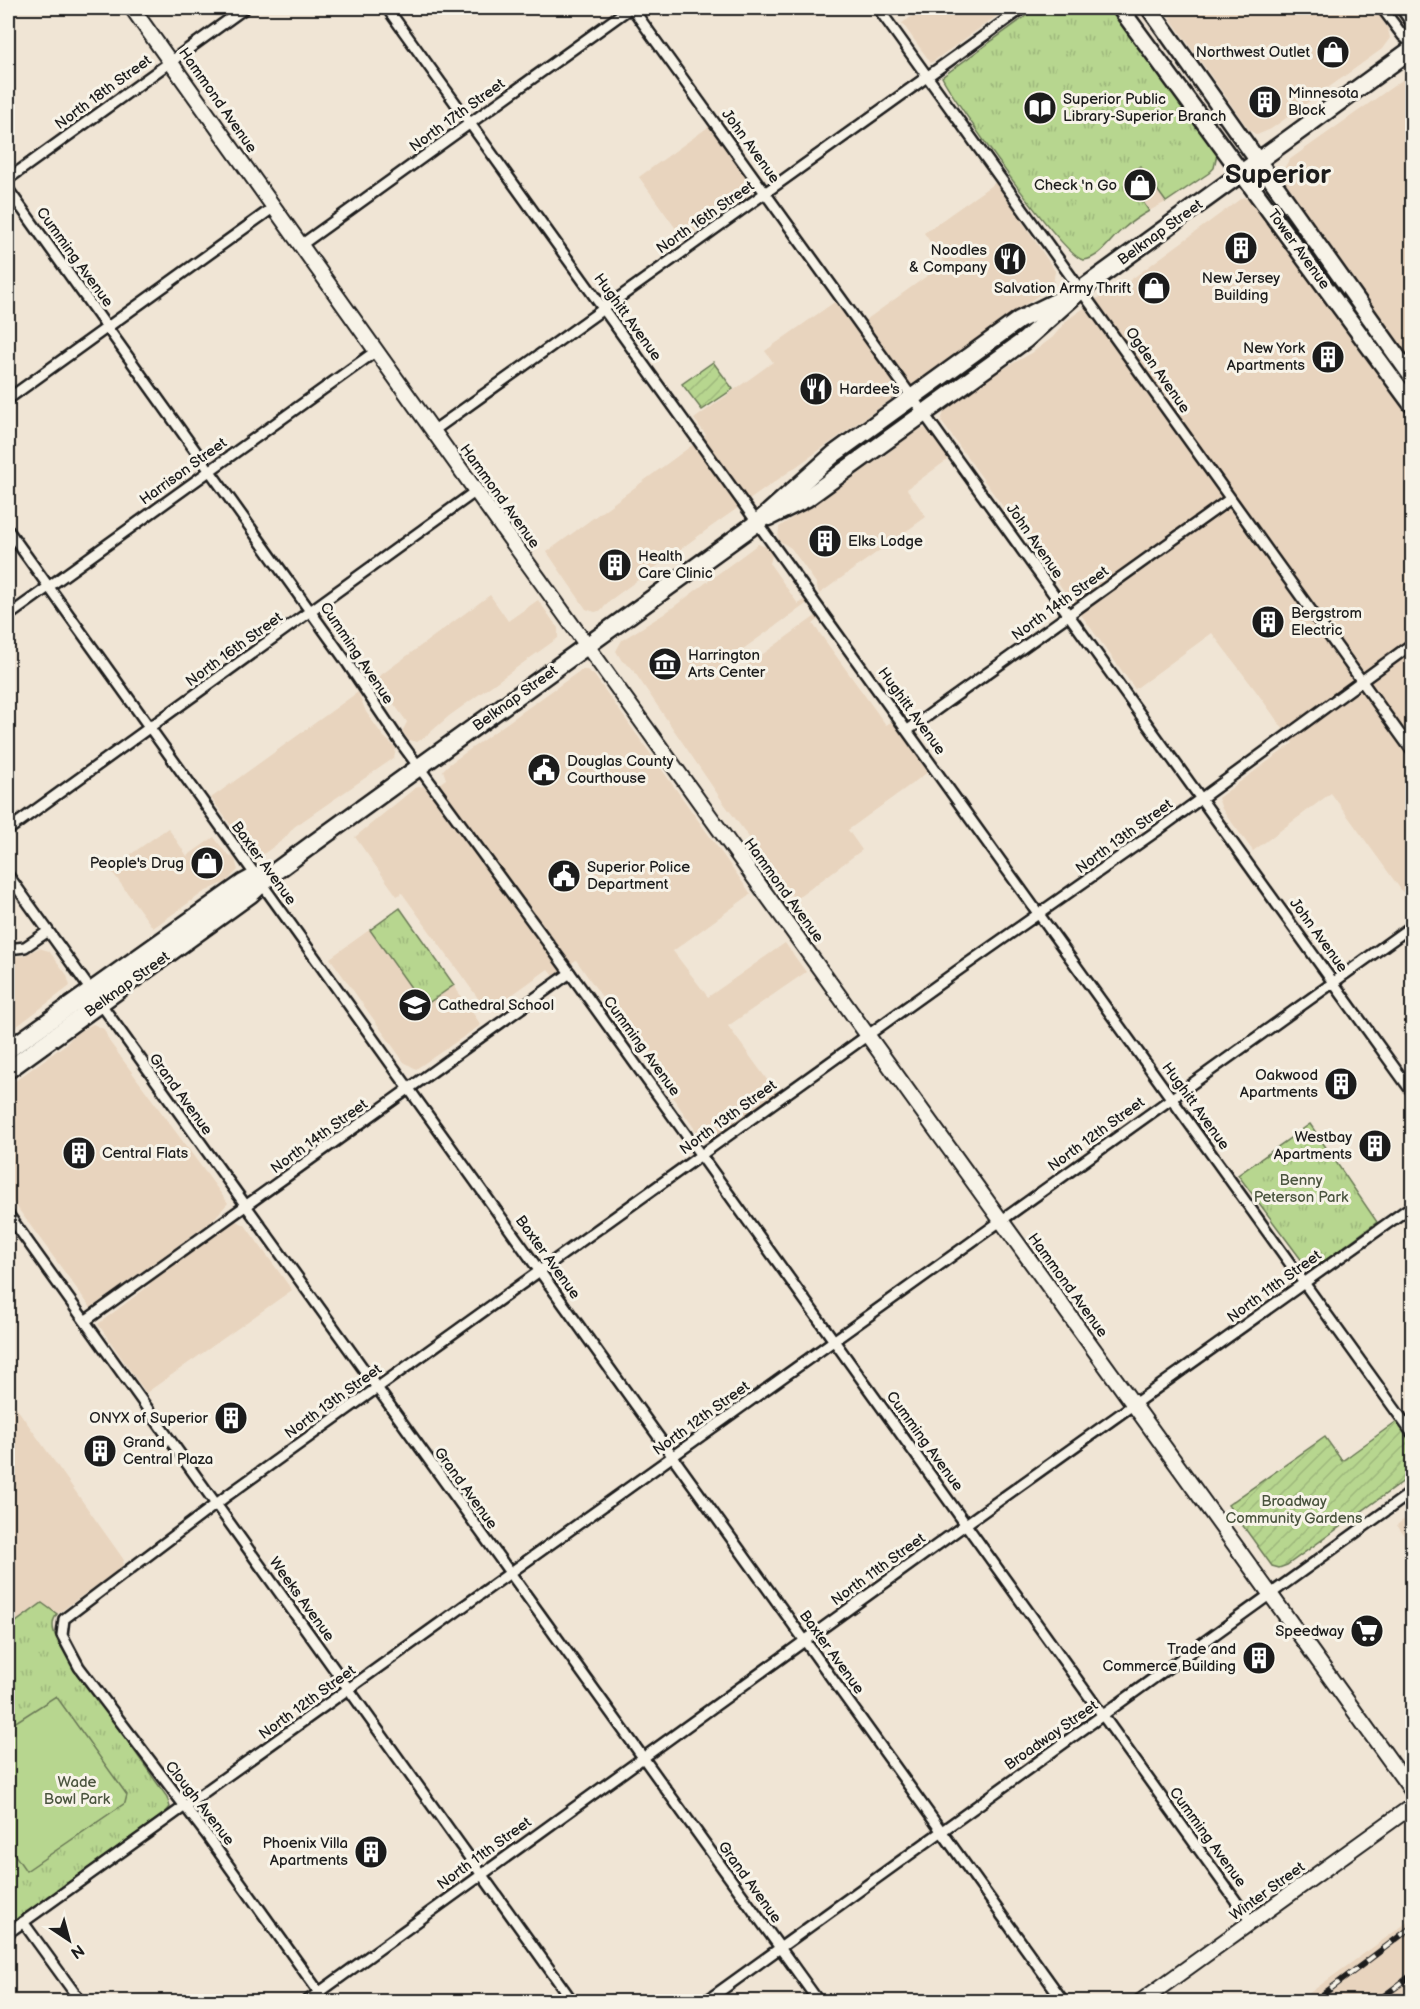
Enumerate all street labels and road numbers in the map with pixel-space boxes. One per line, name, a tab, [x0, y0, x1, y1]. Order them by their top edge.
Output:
street label: Hammond Avenue	[174, 44, 261, 157]
street label: North 18th Street	[51, 51, 156, 134]
street label: North 17th Street	[406, 74, 509, 156]
street label: John Avenue	[717, 105, 784, 187]
street label: North 16th Street	[653, 176, 758, 258]
street label: Belknap Street	[1114, 195, 1207, 270]
street label: Cumming Avenue	[32, 204, 117, 311]
street label: Tower Avenue	[1263, 205, 1334, 293]
street label: Hughitt Avenue	[590, 270, 666, 365]
street label: Ogden Avenue	[1121, 324, 1194, 417]
street label: Harrison Street	[136, 433, 231, 509]
street label: Hammond Avenue	[455, 440, 544, 552]
street label: John Avenue	[1002, 500, 1067, 583]
street label: North 14th Street	[1008, 562, 1113, 645]
street label: Cumming Avenue	[315, 599, 398, 708]
street label: North 16th Street	[182, 608, 287, 691]
street label: Belknap Street	[469, 661, 562, 736]
street label: Hughitt Avenue	[874, 664, 950, 759]
street label: North 13th Street	[1072, 795, 1177, 878]
street label: Baxter Avenue	[227, 818, 300, 909]
street label: Hammond Avenue	[739, 834, 828, 946]
street label: John Avenue	[1285, 894, 1352, 976]
street label: Belknap Street	[81, 947, 174, 1022]
street label: Cumming Avenue	[599, 993, 684, 1100]
street label: Grand Avenue	[145, 1050, 217, 1139]
street label: Hughitt Avenue	[1158, 1059, 1234, 1154]
street label: North 13th Street	[676, 1076, 781, 1159]
street label: North 12th Street	[1044, 1093, 1149, 1176]
street label: North 14th Street	[267, 1095, 372, 1178]
street label: Baxter Avenue	[511, 1212, 584, 1303]
street label: Hammond Avenue	[1023, 1229, 1112, 1341]
street label: North 11th Street	[1223, 1246, 1325, 1327]
street label: North 13th Street	[281, 1360, 386, 1443]
street label: North 12th Street	[649, 1377, 754, 1460]
street label: Cumming Avenue	[882, 1388, 967, 1495]
street label: Grand Avenue	[430, 1444, 502, 1533]
street label: North 11th Street	[827, 1529, 929, 1610]
street label: Weeks Avenue	[265, 1553, 339, 1645]
street label: Baxter Avenue	[795, 1607, 868, 1698]
street label: North 12th Street	[255, 1661, 360, 1744]
street label: Broadway Street	[1001, 1696, 1102, 1775]
street label: Clough Avenue	[161, 1757, 239, 1849]
street label: Cumming Avenue	[1165, 1784, 1250, 1891]
street label: North 11th Street	[433, 1813, 535, 1894]
street label: Grand Avenue	[714, 1838, 786, 1927]
street label: Winter Street	[1226, 1858, 1309, 1925]

